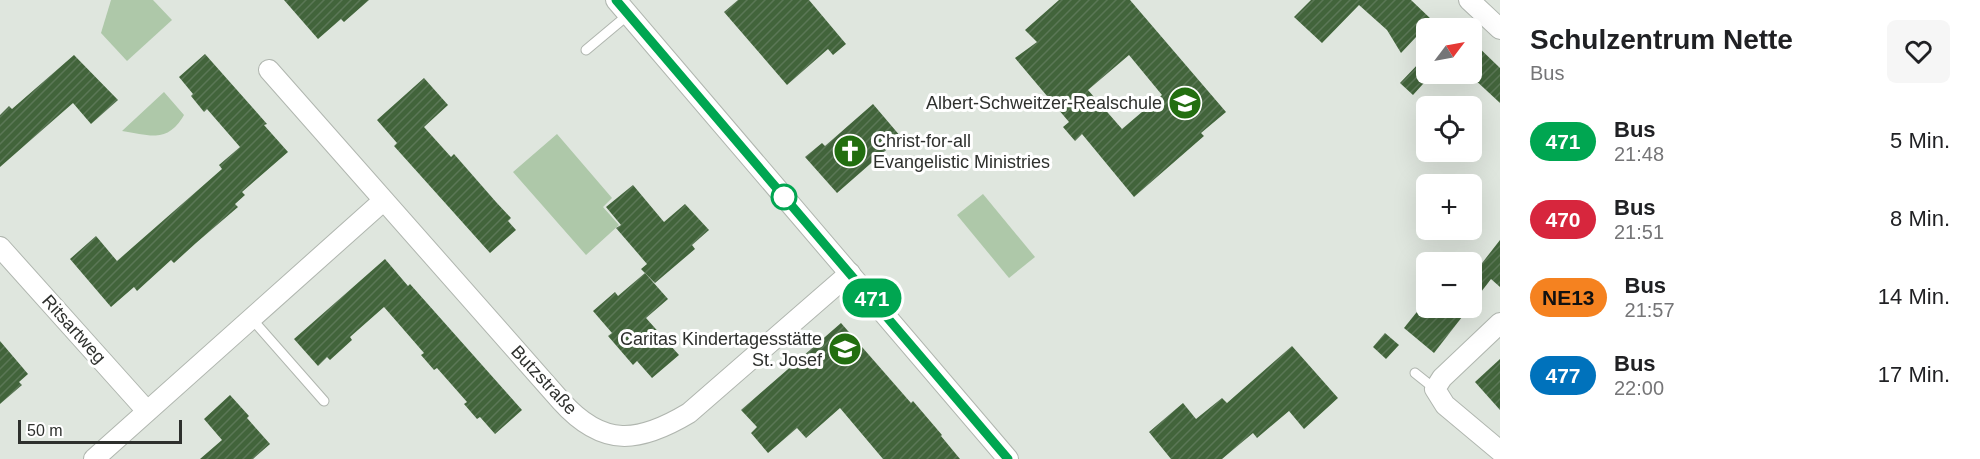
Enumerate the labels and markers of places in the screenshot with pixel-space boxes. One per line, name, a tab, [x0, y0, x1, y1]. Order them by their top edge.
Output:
school or university icon: Albert-Schweitzer-Realschule	[1167, 85, 1203, 121]
place label: Albert-Schweitzer-Realschule	[926, 93, 1162, 113]
place label: Christ-for-all Evangelistic Ministries	[873, 131, 1050, 172]
church icon: Christ-for-all Evangelistic Ministries	[832, 133, 868, 169]
unlabelled marker	[771, 184, 797, 210]
place label: Caritas Kindertagesstätte St. Josef	[620, 329, 823, 370]
school or university icon: Caritas Kindertagesstätte St. Josef	[827, 331, 863, 367]

